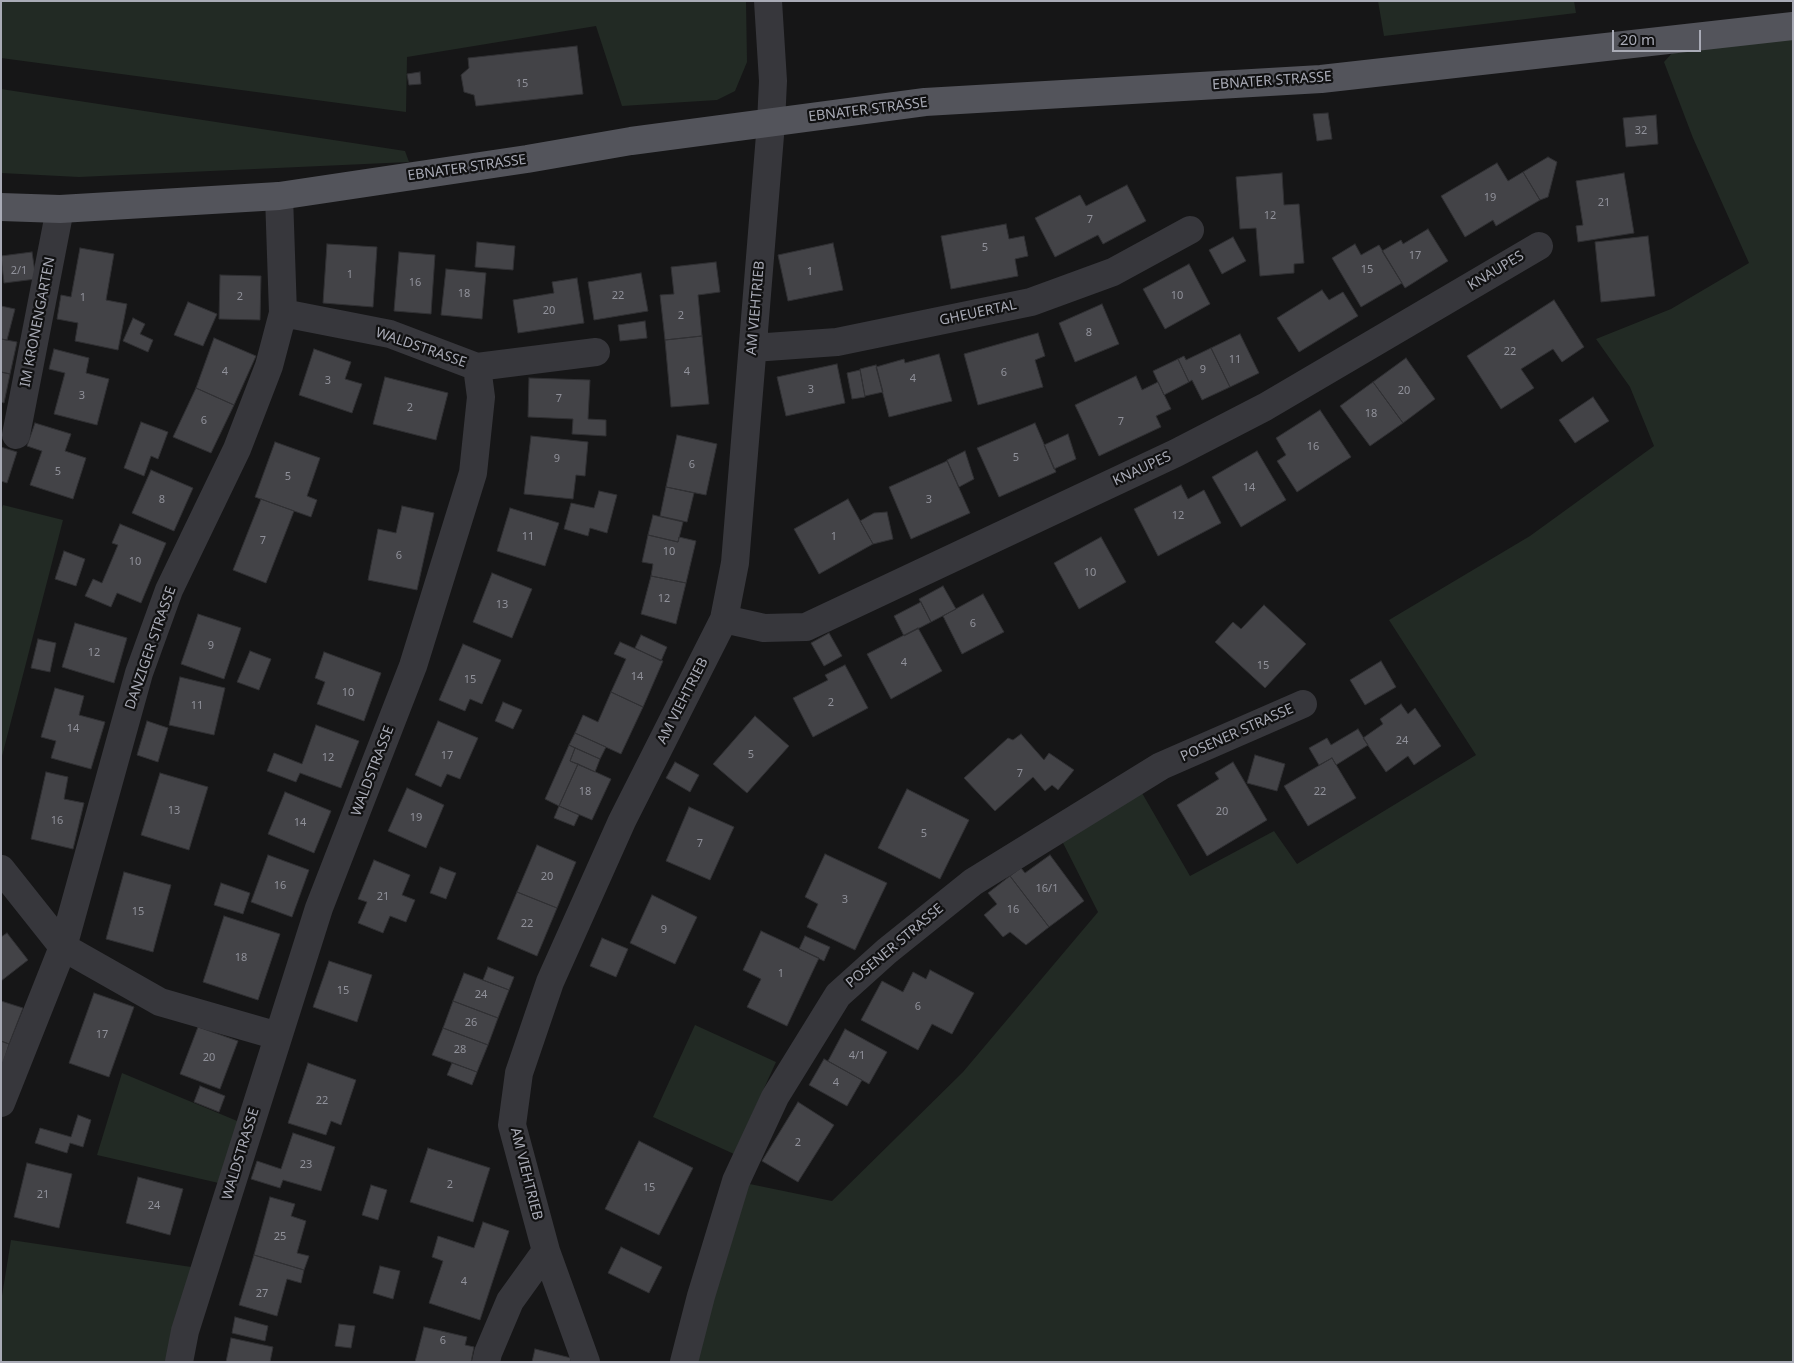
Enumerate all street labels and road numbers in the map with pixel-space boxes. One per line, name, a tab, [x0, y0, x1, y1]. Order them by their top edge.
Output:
street label: EBNATER STRASSE	[1212, 68, 1332, 94]
street label: EBNATER STRASSE	[808, 94, 928, 126]
street label: EBNATER STRASSE	[407, 151, 527, 185]
street label: KNAUPES	[1465, 248, 1527, 294]
street label: IM KRONENGARTEN	[17, 255, 59, 389]
street label: AM VIEHTRIEB	[744, 260, 768, 356]
street label: GHEUERTAL	[938, 297, 1018, 329]
street label: WALDSTRASSE	[373, 325, 469, 371]
street label: KNAUPES	[1110, 448, 1174, 490]
street label: DANZIGER STRASSE	[122, 584, 180, 712]
street label: AM VIEHTRIEB	[654, 655, 712, 747]
street label: POSENER STRASSE	[1178, 701, 1296, 765]
street label: WALDSTRASSE	[348, 724, 398, 818]
street label: POSENER STRASSE	[843, 900, 947, 992]
street label: WALDSTRASSE	[219, 1106, 263, 1202]
street label: AM VIEHTRIEB	[506, 1126, 546, 1222]

